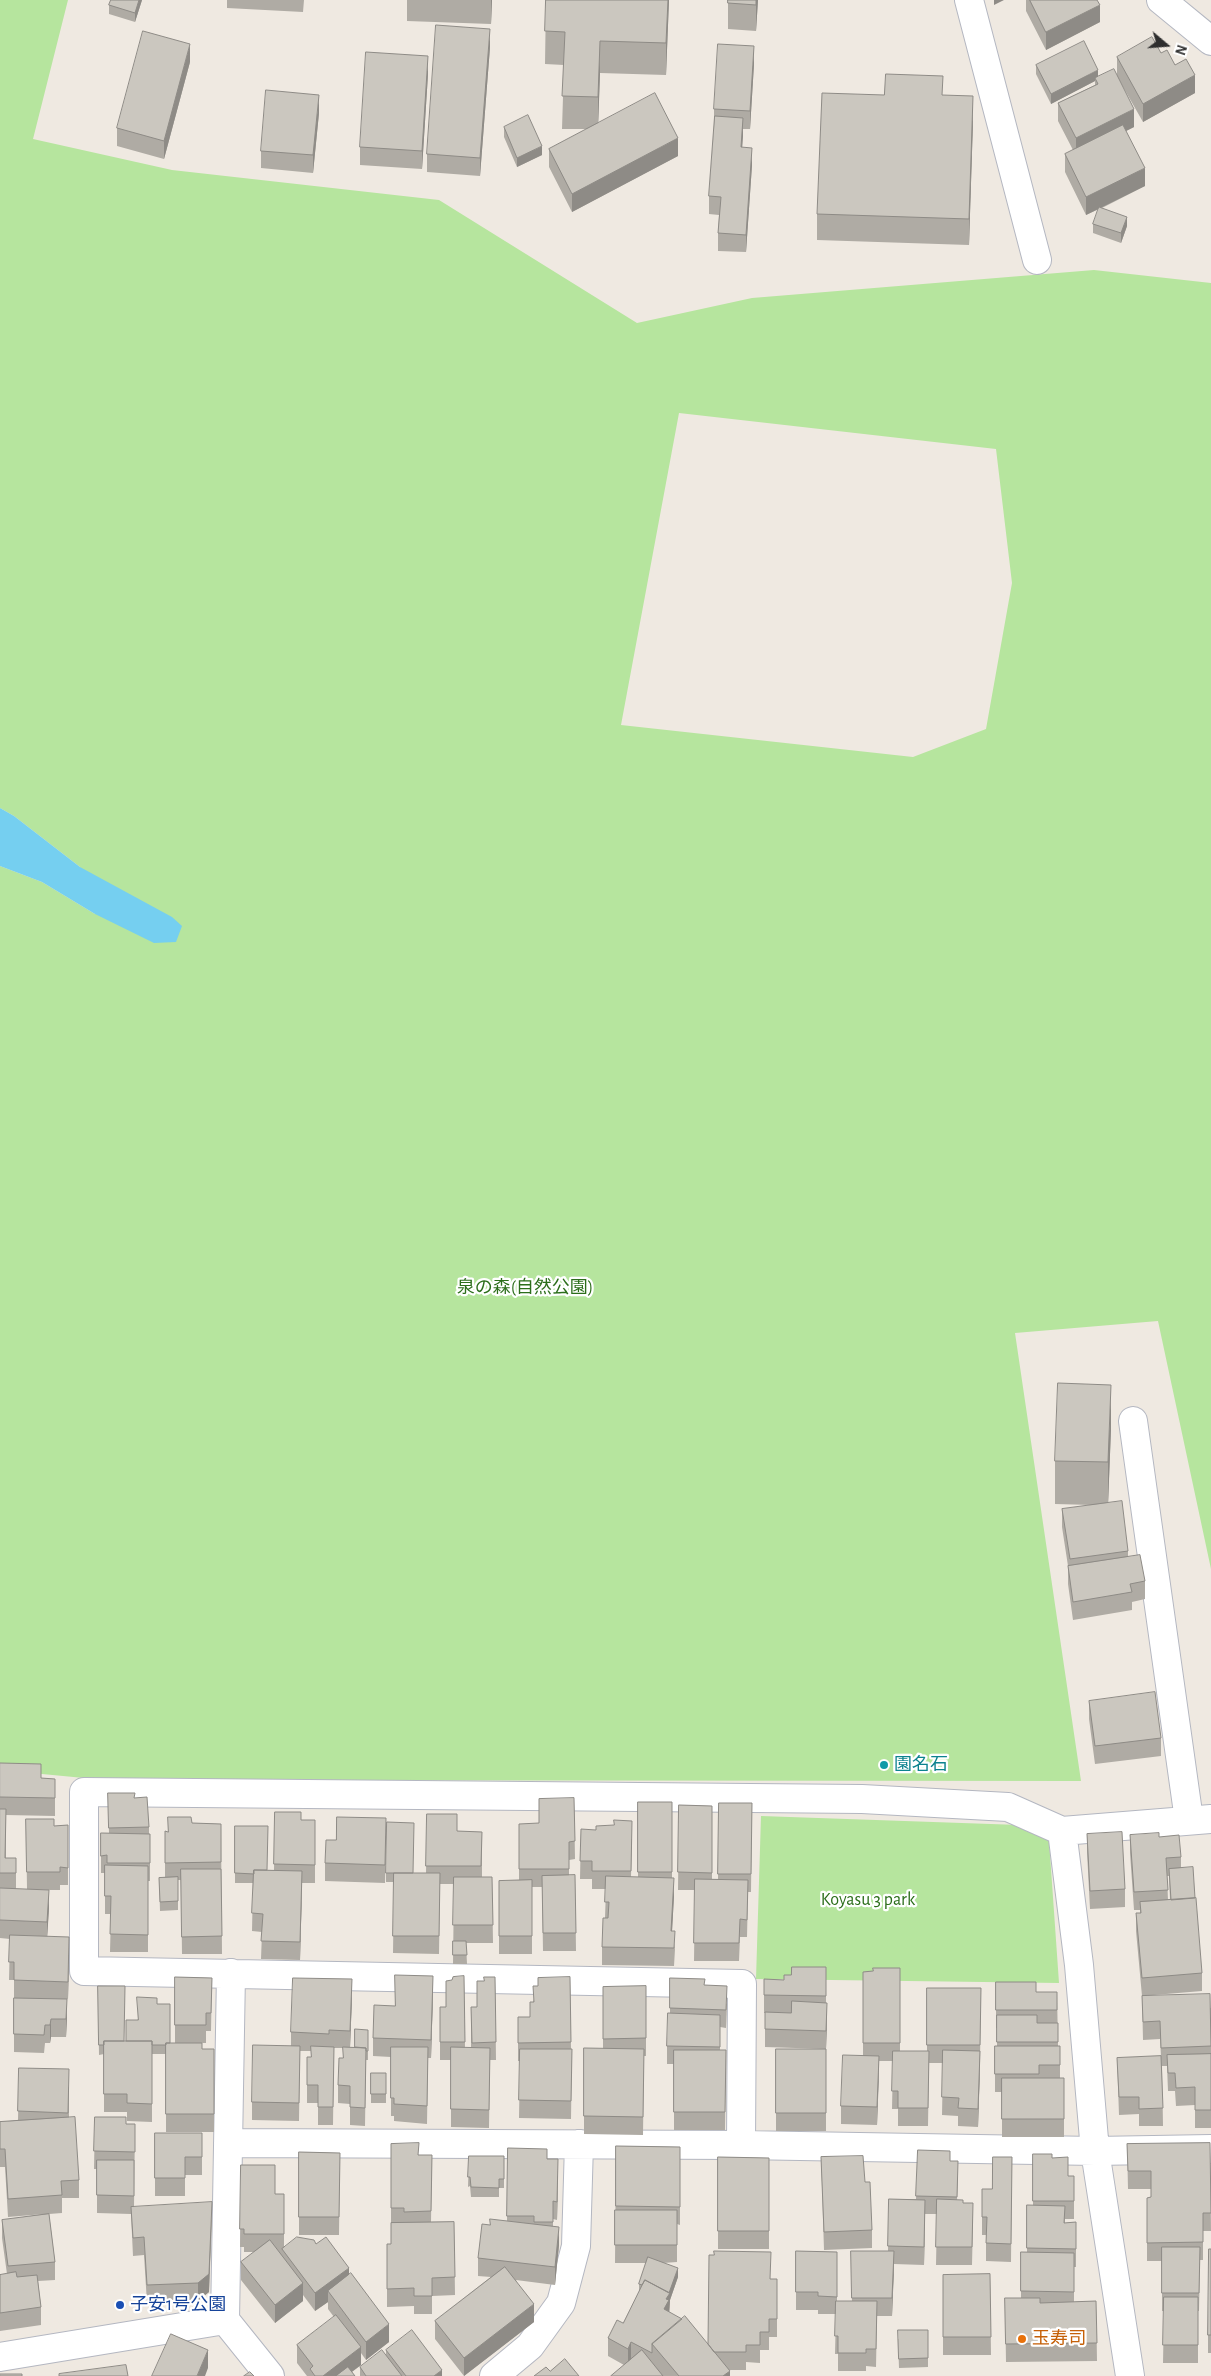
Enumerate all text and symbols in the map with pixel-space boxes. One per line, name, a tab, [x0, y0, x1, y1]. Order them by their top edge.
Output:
north arrow	[1141, 20, 1191, 70]
text: N	[1172, 43, 1188, 56]
park label: 泉の森(自然公園)	[457, 1277, 593, 1299]
place label: 園名石	[894, 1754, 948, 1776]
marker: 園名石	[878, 1759, 890, 1771]
park label: Koyasu 3 park	[821, 1889, 915, 1911]
place label: 子安1号公園	[130, 2294, 226, 2316]
marker: 子安1号公園	[114, 2299, 126, 2311]
place label: 玉寿司	[1032, 2328, 1086, 2350]
marker: 玉寿司	[1016, 2333, 1028, 2345]

